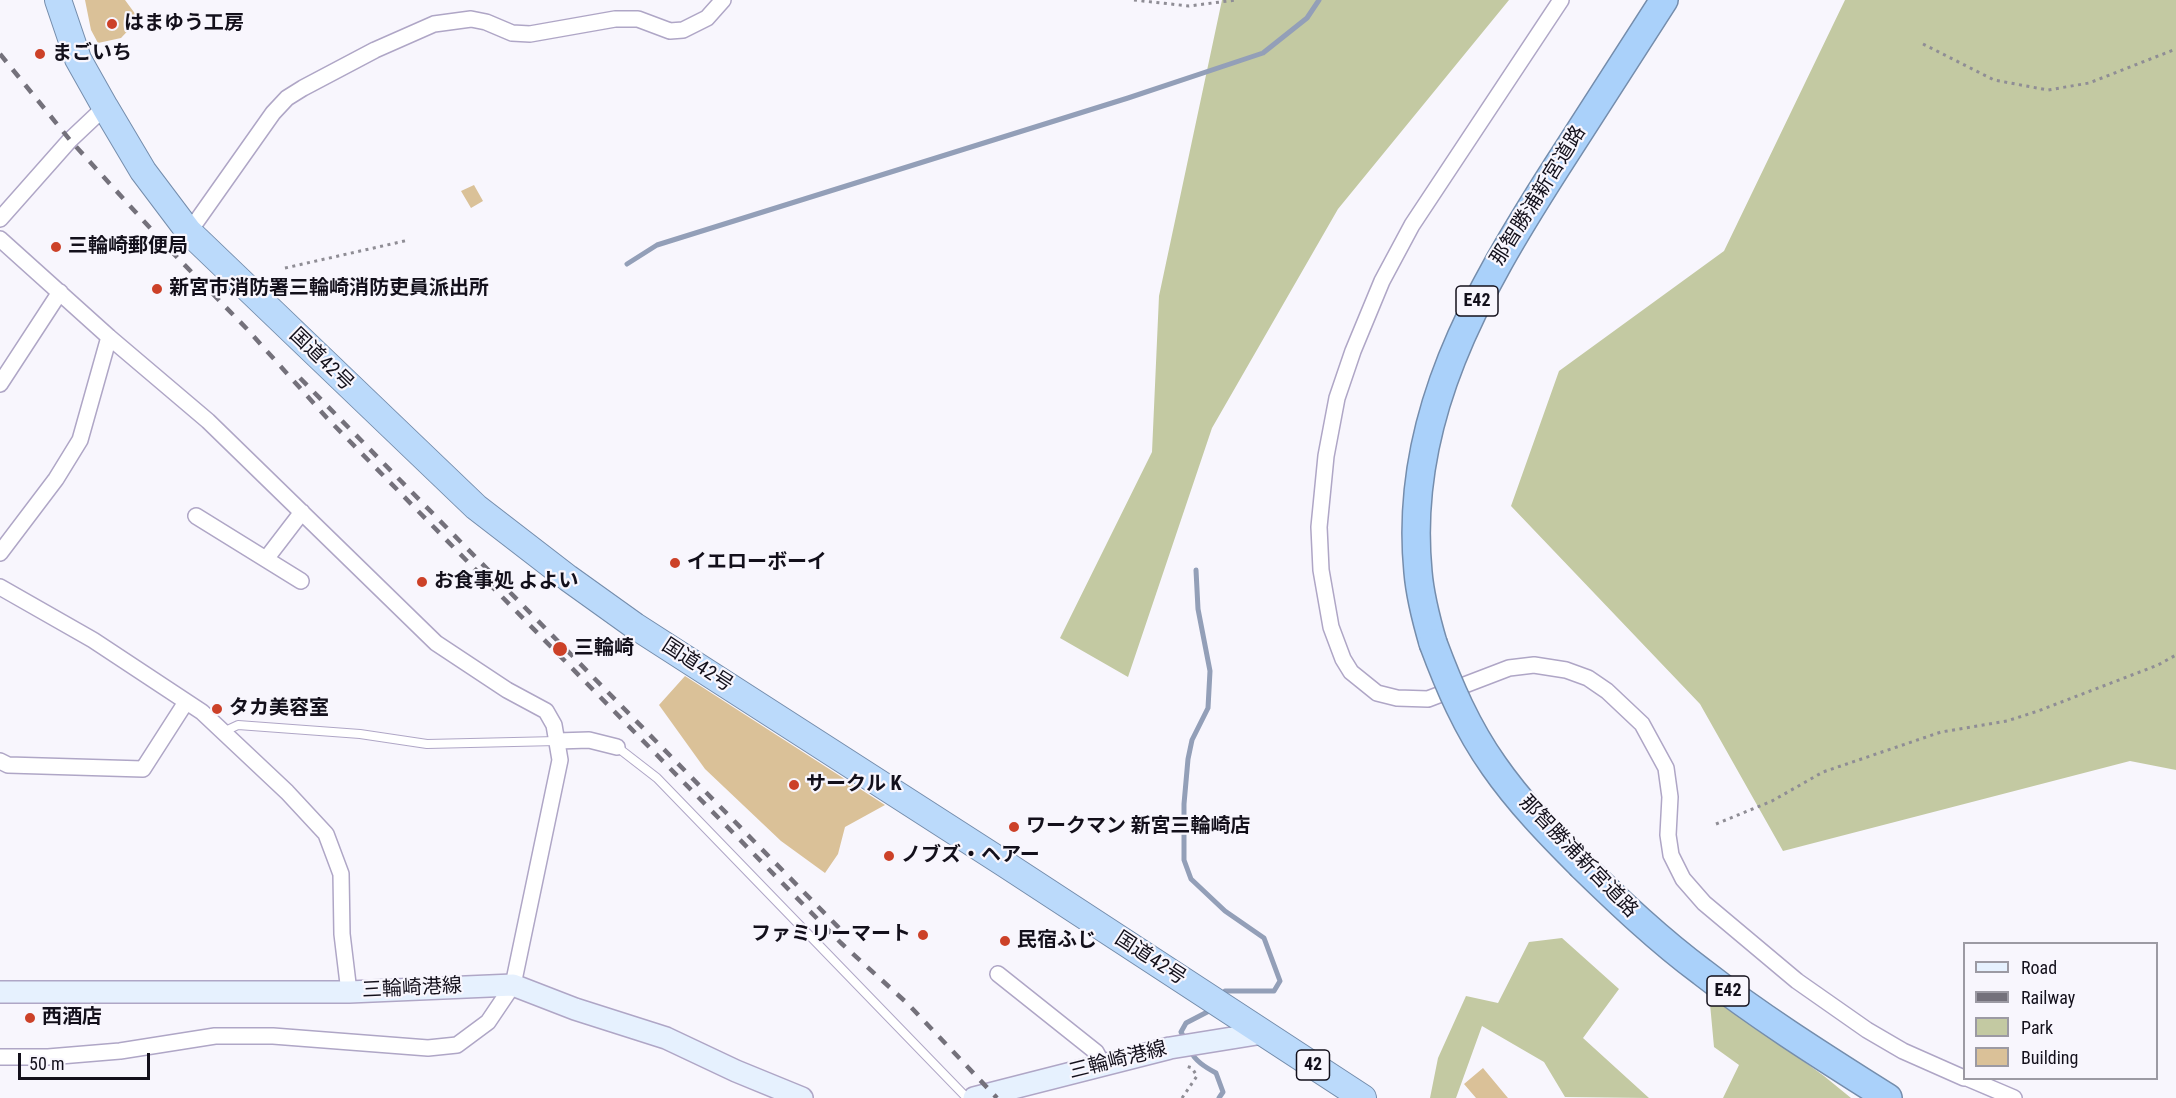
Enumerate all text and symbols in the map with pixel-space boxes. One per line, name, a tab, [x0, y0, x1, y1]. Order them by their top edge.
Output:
place label: はまゆう工房	[124, 12, 244, 36]
marker: はまゆう工房	[105, 17, 119, 31]
place label: まごいち	[52, 42, 132, 66]
marker: まごいち	[33, 47, 47, 61]
street label: 那智勝浦新宮道路	[1486, 122, 1592, 270]
place label: 三輪崎郵便局	[68, 235, 188, 259]
marker: 三輪崎郵便局	[49, 240, 63, 254]
place label: 新宮市消防署三輪崎消防吏員派出所	[169, 277, 489, 301]
marker: 新宮市消防署三輪崎消防吏員派出所	[150, 282, 164, 296]
road number: E42	[1456, 286, 1498, 316]
street label: 国道42号	[284, 324, 358, 396]
place label: イエローボーイ	[687, 551, 827, 575]
marker: イエローボーイ	[668, 556, 682, 570]
place label: お食事処 よよい	[434, 570, 579, 594]
marker: お食事処 よよい	[415, 575, 429, 589]
street label: 国道42号	[657, 634, 737, 698]
place label: 三輪崎	[574, 637, 634, 661]
marker: 三輪崎	[551, 640, 569, 658]
place label: タカ美容室	[229, 697, 329, 721]
marker: タカ美容室	[210, 702, 224, 716]
place label: サークル K	[806, 773, 902, 797]
marker: サークル K	[787, 778, 801, 792]
street label: 那智勝浦新宮道路	[1514, 791, 1642, 923]
place label: ワークマン 新宮三輪崎店	[1026, 815, 1251, 839]
marker: ワークマン 新宮三輪崎店	[1007, 820, 1021, 834]
place label: ノブズ・ヘアー	[901, 844, 1040, 868]
marker: ノブズ・ヘアー	[882, 849, 896, 863]
place label: ファミリーマート	[751, 923, 911, 947]
street label: 国道42号	[1110, 927, 1190, 991]
marker: ファミリーマート	[916, 928, 930, 942]
place label: 民宿ふじ	[1017, 929, 1097, 953]
marker: 民宿ふじ	[998, 934, 1012, 948]
legend	[1963, 942, 2158, 1080]
text: Road	[2021, 957, 2057, 978]
street label: 三輪崎港線	[361, 974, 463, 1004]
road number: E42	[1707, 976, 1749, 1006]
text: Railway	[2021, 987, 2075, 1008]
place label: 西酒店	[42, 1006, 102, 1030]
marker: 西酒店	[23, 1011, 37, 1025]
text: Park	[2021, 1017, 2053, 1038]
street label: 三輪崎港線	[1067, 1037, 1169, 1085]
scale bar	[21, 1041, 153, 1079]
text: Building	[2021, 1047, 2078, 1068]
road number: 42	[1296, 1050, 1330, 1080]
text: 50 m	[29, 1053, 64, 1074]

